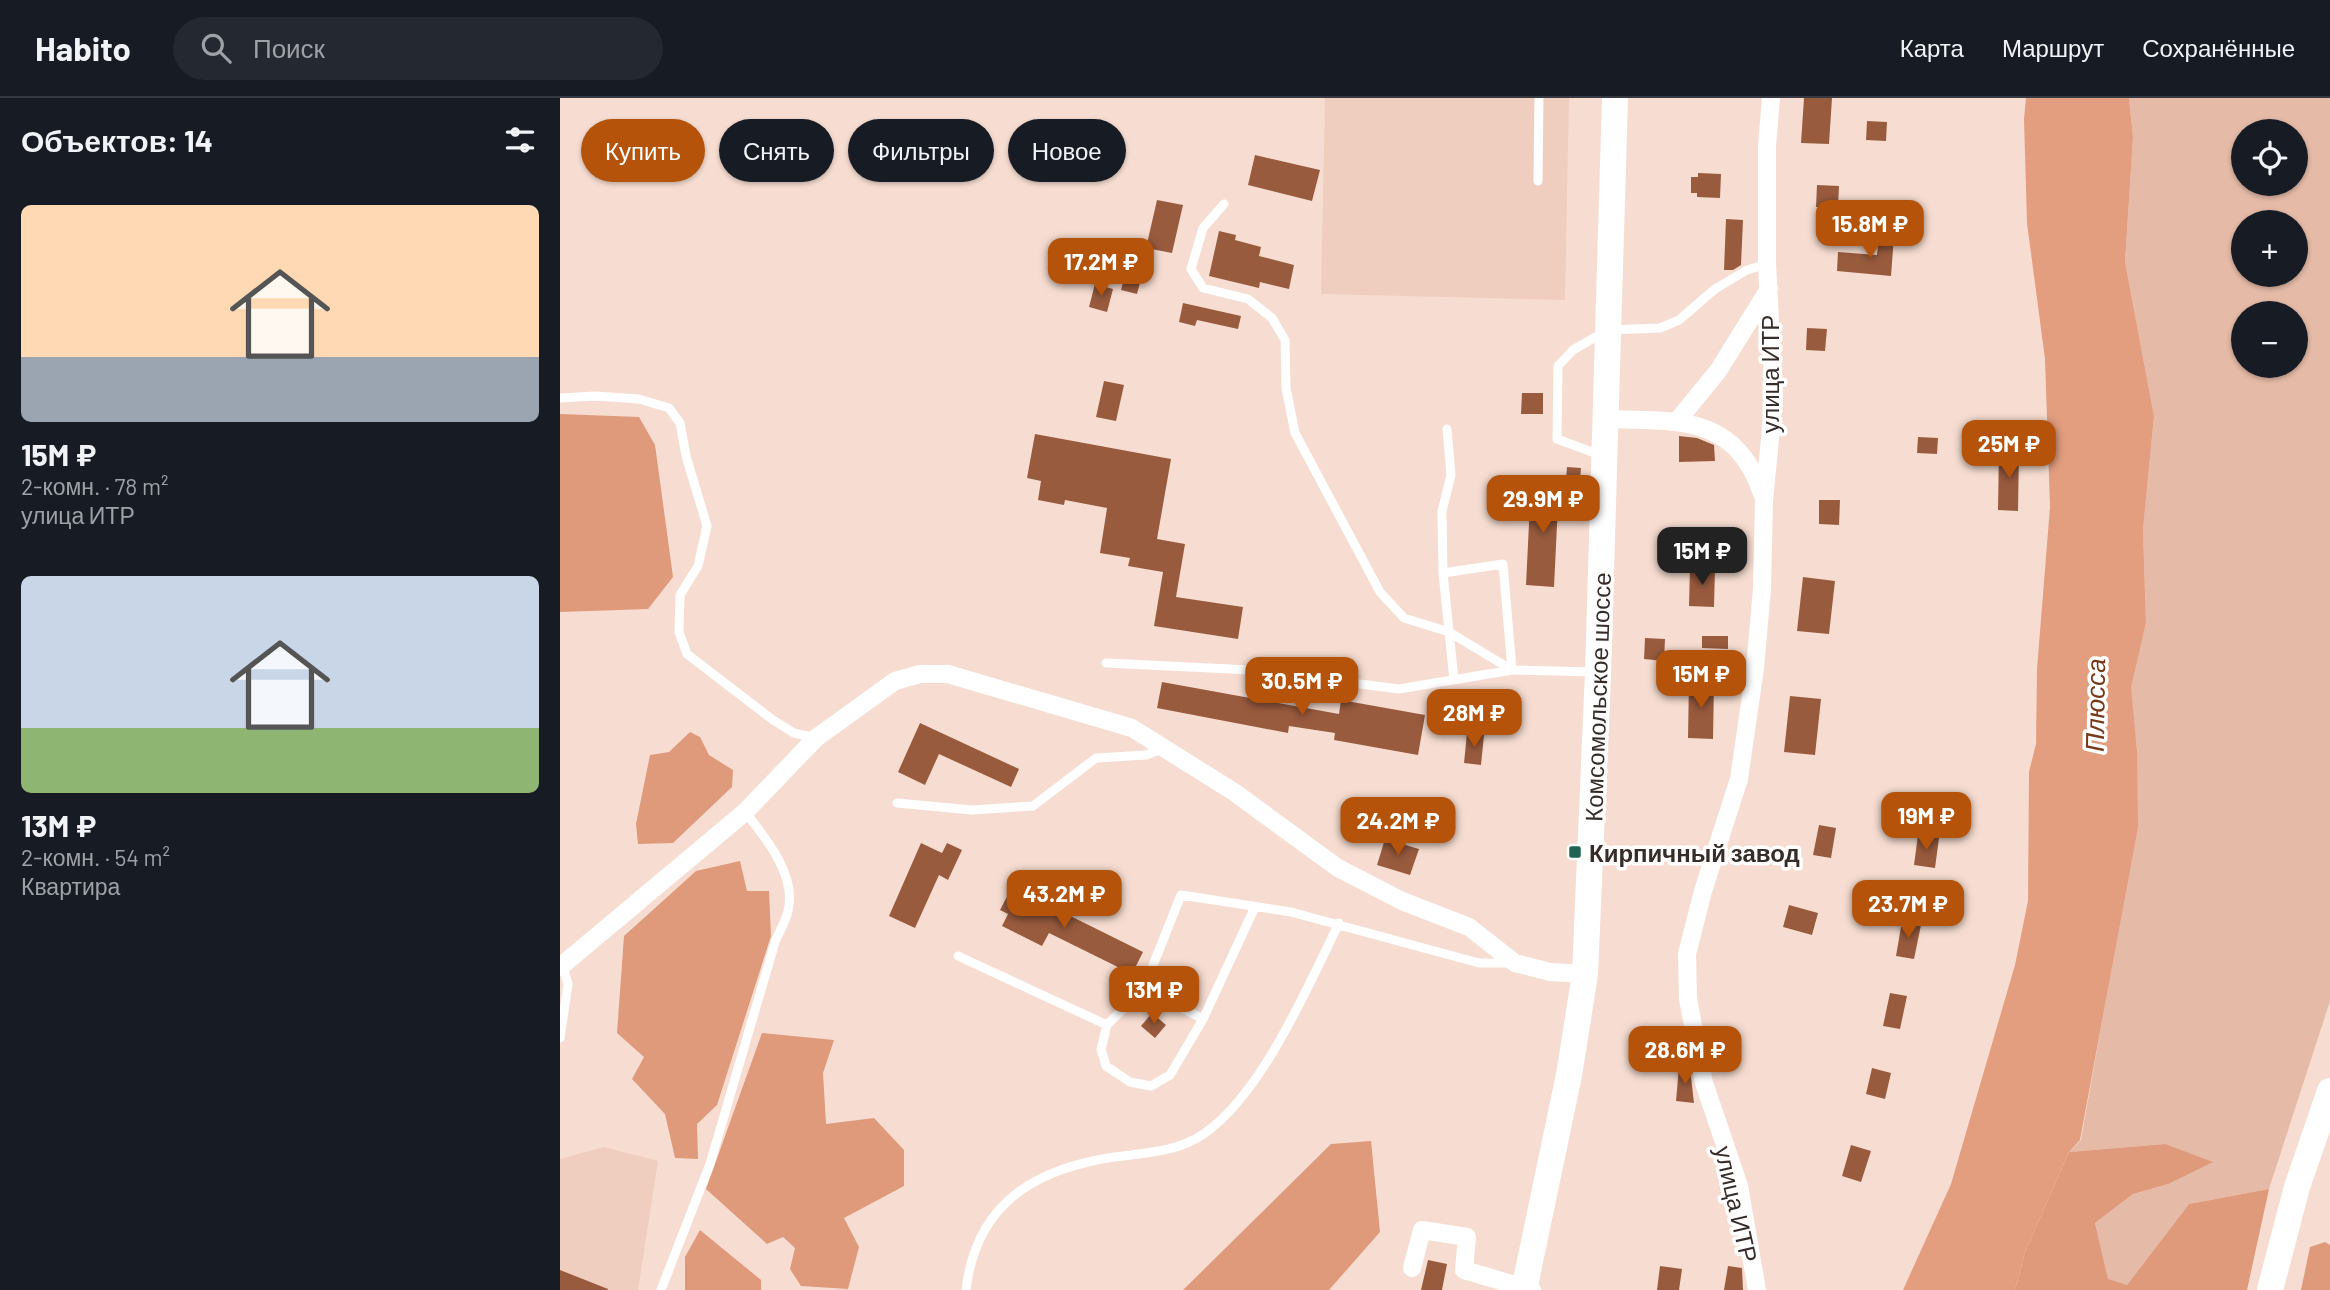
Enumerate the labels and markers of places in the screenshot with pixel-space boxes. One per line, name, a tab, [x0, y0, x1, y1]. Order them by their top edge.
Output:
pin: 15.8M ₽	[1805, 200, 1935, 260]
pin: 17.2M ₽	[1036, 238, 1166, 298]
pin: 25M ₽	[1960, 420, 2058, 480]
pin: 29.9M ₽	[1478, 476, 1608, 535]
pin: 15M ₽	[1653, 528, 1751, 587]
pin: 15M ₽	[1652, 650, 1750, 710]
pin: 30.5M ₽	[1237, 658, 1367, 717]
pin: 28M ₽	[1425, 690, 1523, 749]
pin: 19M ₽	[1877, 792, 1975, 852]
pin: 24.2M ₽	[1333, 798, 1463, 857]
place label: Кирпичный завод	[1589, 838, 1800, 867]
marker: Кирпичный завод	[1567, 844, 1583, 860]
pin: 43.2M ₽	[999, 870, 1129, 930]
pin: 23.7M ₽	[1843, 880, 1973, 940]
pin: 13M ₽	[1105, 967, 1203, 1026]
pin: 28.6M ₽	[1620, 1026, 1750, 1086]

